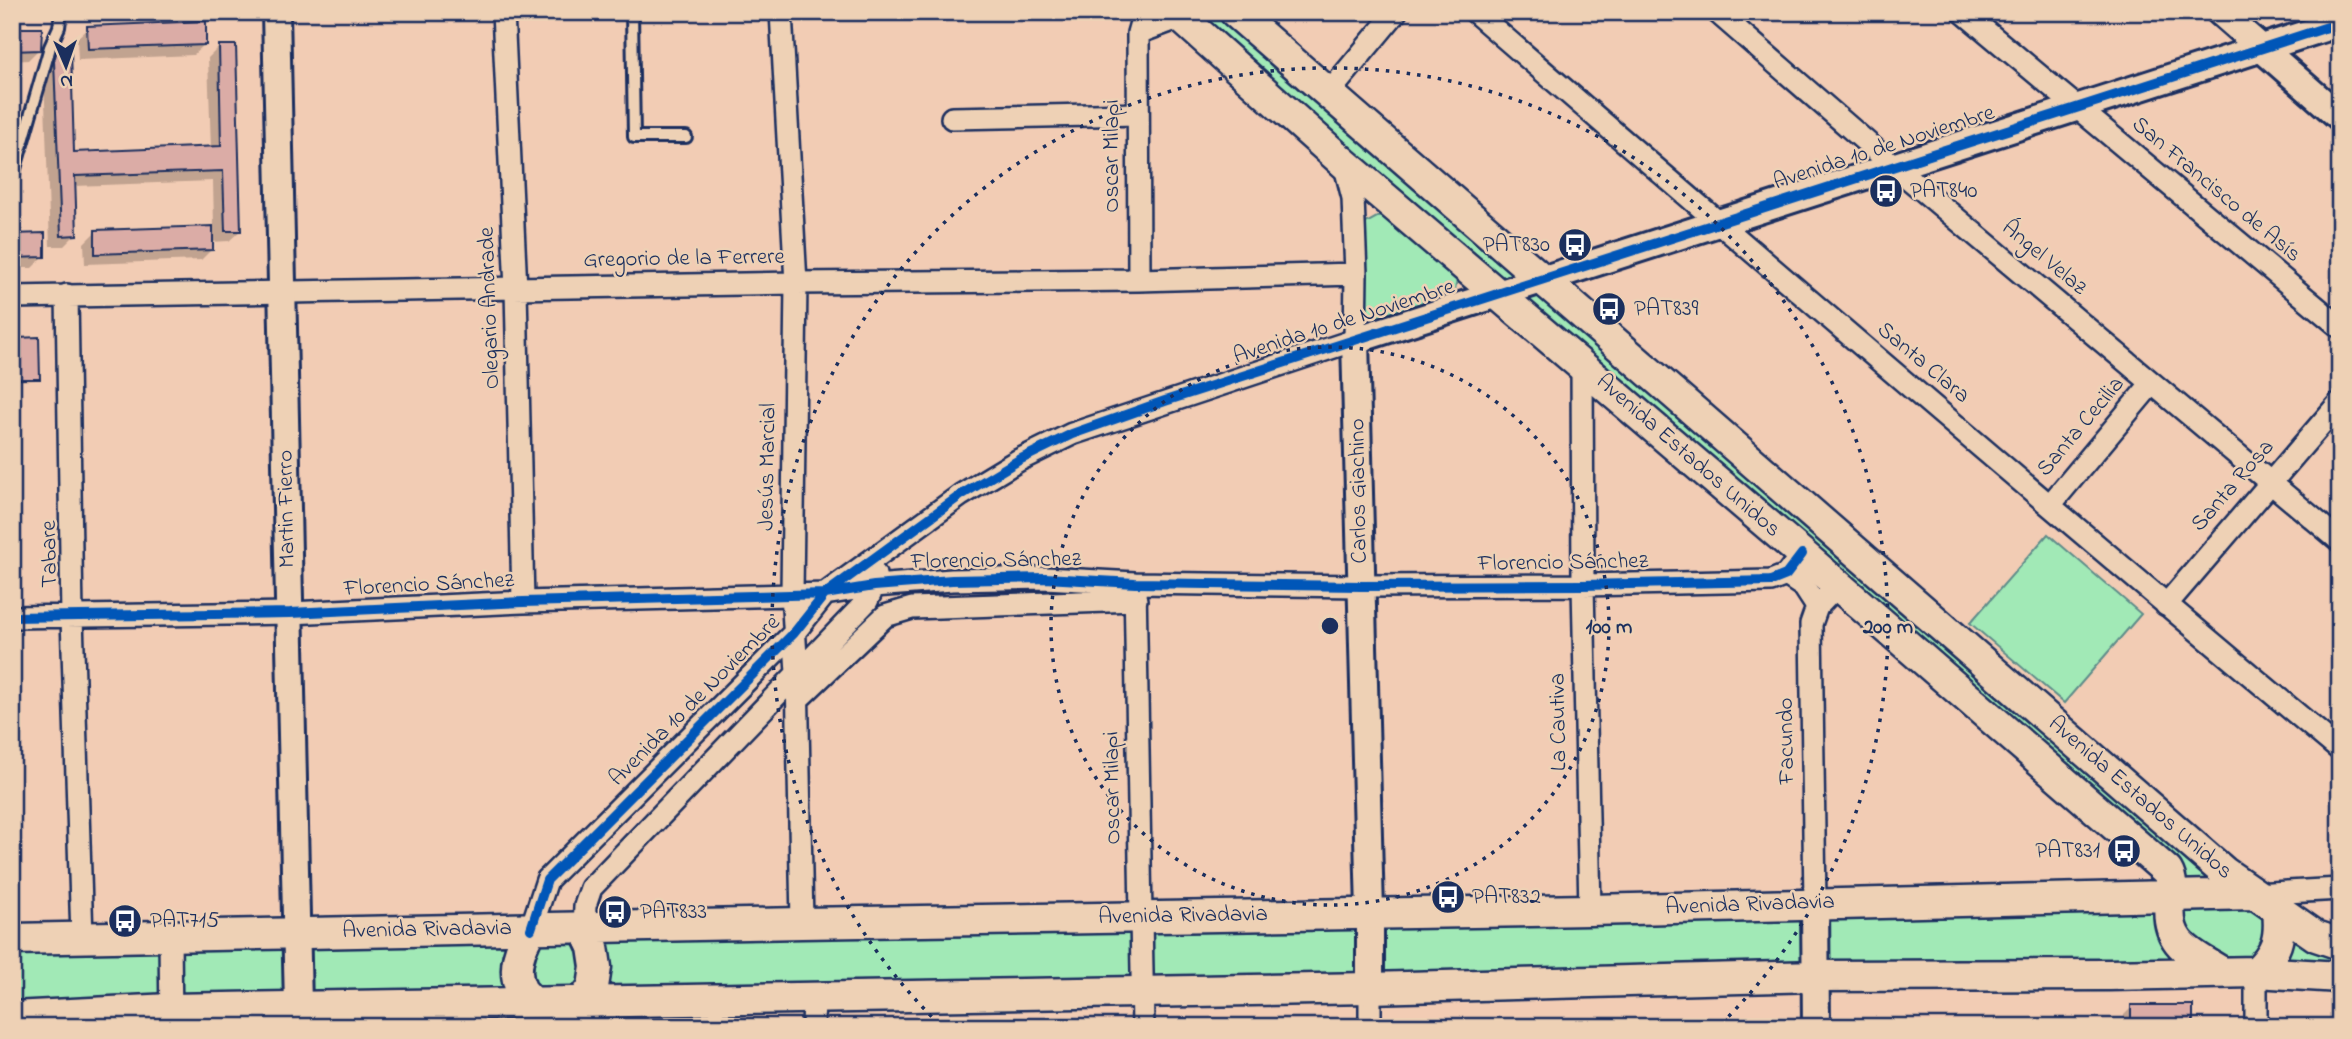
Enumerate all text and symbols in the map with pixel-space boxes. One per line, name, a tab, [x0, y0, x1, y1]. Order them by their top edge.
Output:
north arrow	[32, 32, 102, 102]
text: N	[59, 67, 73, 94]
street label: Avenida 10 de Noviembre	[1769, 96, 2000, 199]
street label: Oscar Milapi	[1096, 99, 1129, 213]
street label: San Francisco de Asís	[2124, 109, 2308, 271]
bus stop icon: PAT840	[1867, 172, 1905, 210]
place label: PAT840	[1910, 175, 1977, 208]
street label: Ángel Velaz	[1993, 212, 2095, 305]
street label: Olegario Andrade	[471, 226, 510, 390]
bus stop icon: PAT830	[1556, 226, 1594, 264]
place label: PAT830	[1483, 229, 1550, 262]
street label: Gregorio de la Ferrere	[583, 241, 786, 278]
street label: Avenida 10 de Noviembre	[1229, 270, 1460, 373]
bus stop icon: PAT839	[1590, 290, 1628, 328]
place label: PAT839	[1634, 293, 1698, 326]
street label: Santa Clara	[1869, 314, 1977, 412]
street label: Avenida Estados Unidos	[1588, 366, 1788, 546]
street label: Santa Cecilia	[2029, 370, 2133, 484]
street label: Jesús Marcial	[750, 403, 786, 531]
street label: Carlos Giachino	[1341, 418, 1377, 564]
street label: Santa Rosa	[2183, 432, 2283, 540]
street label: Martin Fierro	[269, 450, 305, 568]
street label: Tabare	[33, 519, 67, 588]
street label: Florencio Sánchez	[910, 543, 1082, 579]
street label: Florencio Sánchez	[1477, 545, 1649, 581]
street label: Florencio Sánchez	[342, 564, 515, 606]
street label: Avenida 10 de Noviembre	[602, 607, 789, 794]
text: 100 m	[1586, 613, 1632, 643]
text: 200 m	[1862, 613, 1913, 643]
centre of rings	[1318, 614, 1342, 638]
street label: La Cautiva	[1542, 673, 1576, 771]
street label: Facundo	[1770, 697, 1804, 786]
street label: Avenida Estados Unidos	[2040, 708, 2240, 888]
street label: Oscar Milapi	[1096, 731, 1130, 845]
bus stop icon: PAT831	[2105, 832, 2143, 870]
place label: PAT831	[2035, 835, 2100, 868]
bus stop icon: PAT832	[1429, 878, 1467, 916]
place label: PAT832	[1472, 881, 1541, 914]
street label: Avenida Rivadavia	[1665, 886, 1835, 924]
bus stop icon: PAT833	[596, 893, 634, 931]
place label: PAT833	[640, 896, 707, 929]
street label: Avenida Rivadavia	[1098, 898, 1268, 934]
bus stop icon: PAT715	[106, 902, 144, 940]
place label: PAT715	[150, 905, 219, 938]
street label: Avenida Rivadavia	[342, 912, 512, 948]

